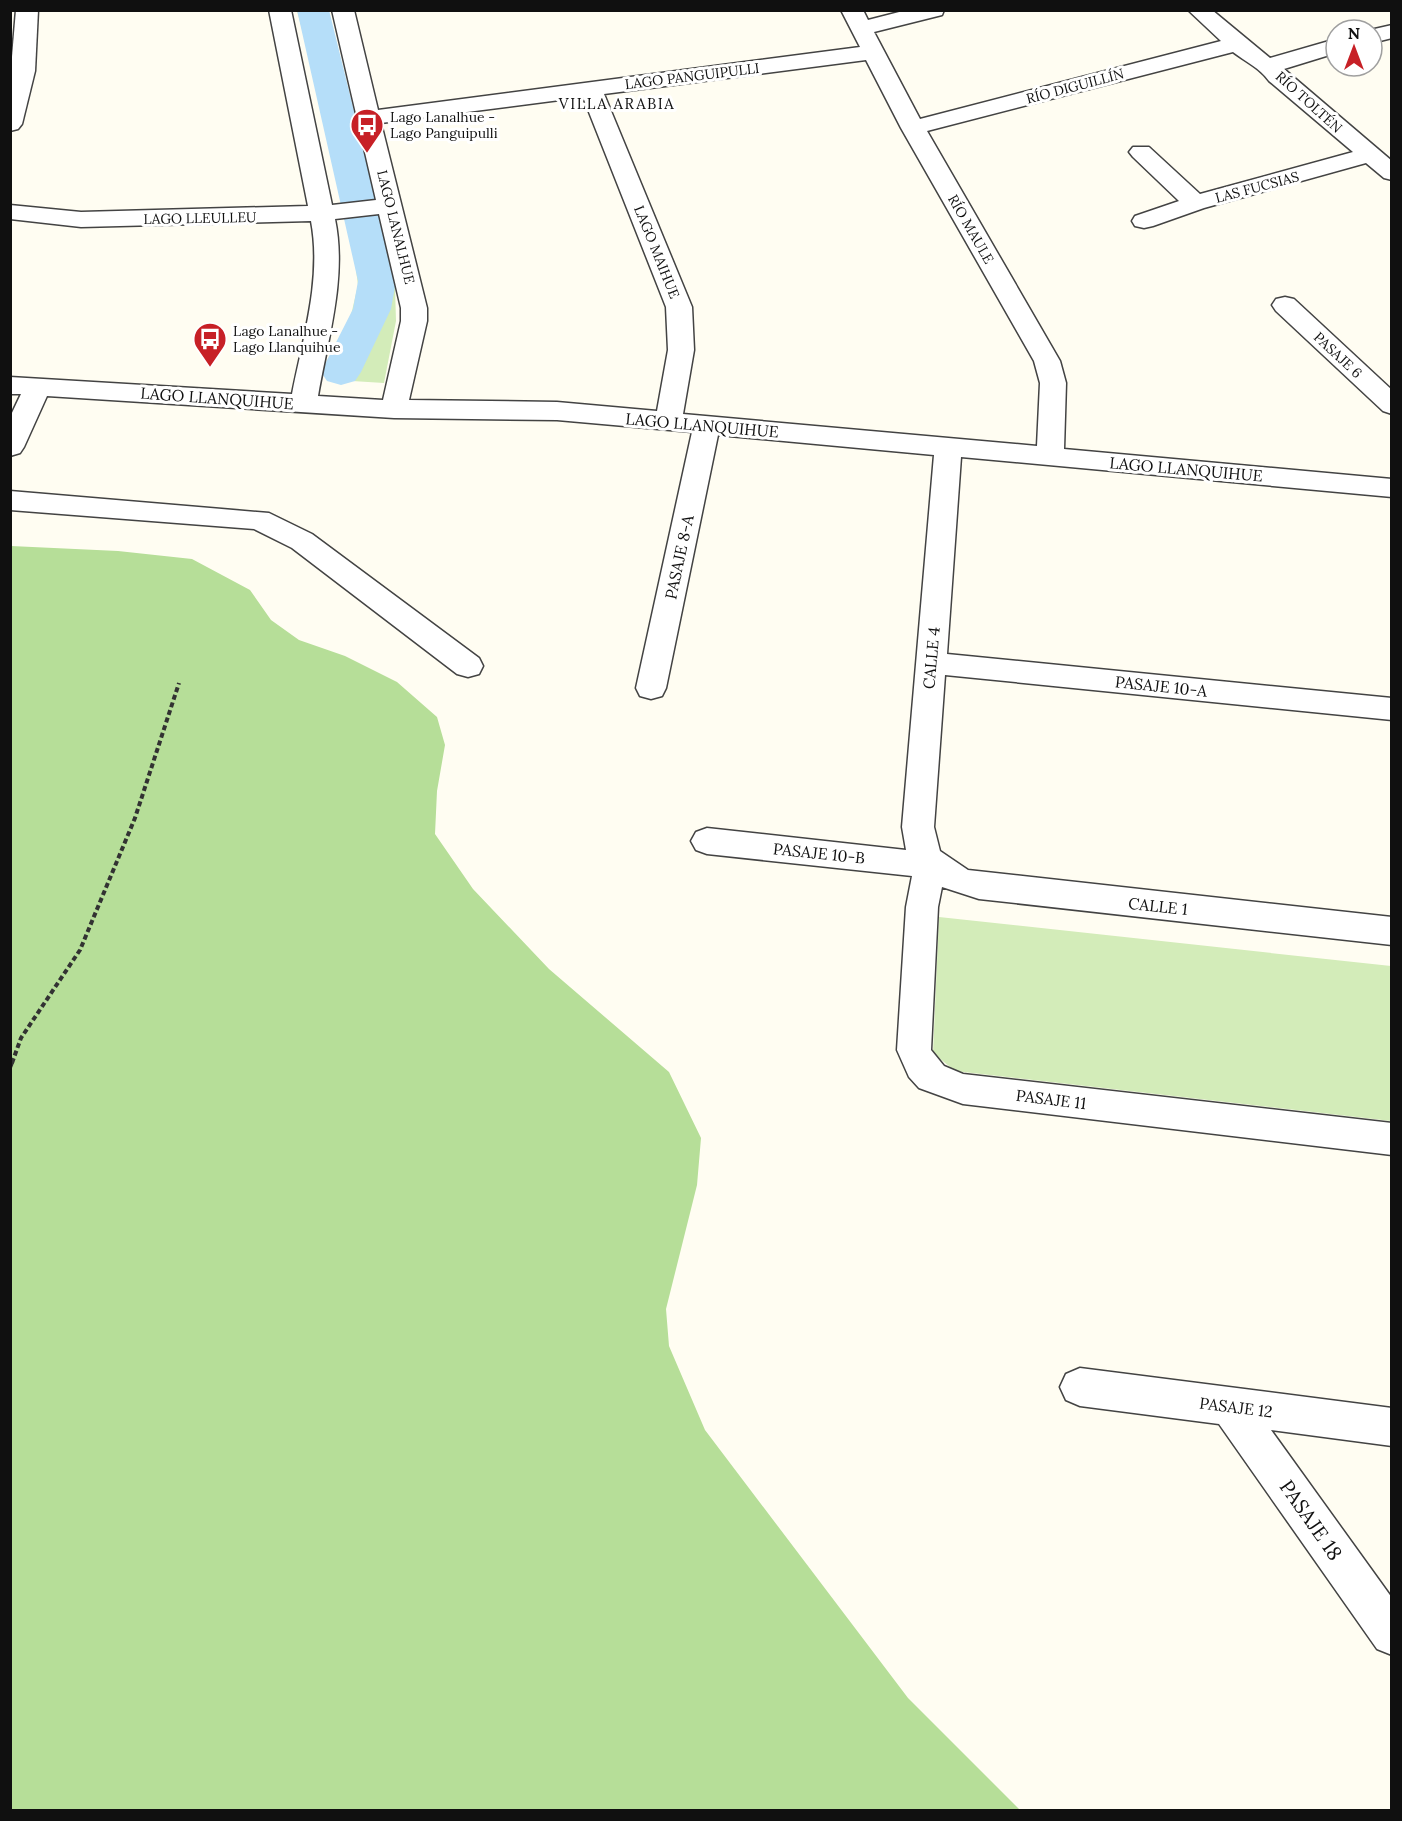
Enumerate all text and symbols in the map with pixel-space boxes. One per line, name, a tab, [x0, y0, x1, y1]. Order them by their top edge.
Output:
north arrow	[1324, 18, 1384, 78]
text: N	[1348, 23, 1360, 43]
street label: LAGO PANGUIPULLI	[624, 59, 760, 93]
street label: RÍO DIGUILLÍN	[1024, 64, 1126, 108]
street label: RÍO TOLTÉN	[1272, 67, 1346, 137]
district label: VILLA ARABIA	[558, 94, 675, 113]
bus stop icon: Lago Lanalhue - Lago Panguipulli	[349, 107, 385, 154]
place label: Lago Lanalhue - Lago Panguipulli	[390, 108, 498, 142]
street label: LAS FUCSIAS	[1213, 167, 1301, 207]
street label: LAGO LANALHUE	[373, 168, 419, 286]
street label: RÍO MAULE	[944, 191, 998, 267]
street label: LAGO MAIHUE	[630, 203, 684, 301]
street label: LAGO LLEULLEU	[143, 208, 257, 228]
bus stop icon: Lago Lanalhue - Lago Llanquihue	[192, 321, 228, 368]
place label: Lago Lanalhue - Lago Llanquihue	[233, 322, 341, 356]
street label: PASAJE 6	[1310, 328, 1366, 382]
street label: LAGO LLANQUIHUE	[140, 383, 294, 413]
street label: LAGO LLANQUIHUE	[625, 408, 780, 442]
street label: LAGO LLANQUIHUE	[1109, 452, 1264, 486]
street label: PASAJE 8-A	[660, 512, 698, 601]
street label: CALLE 4	[918, 626, 944, 690]
street label: PASAJE 10-A	[1114, 671, 1209, 701]
street label: PASAJE 10-B	[772, 838, 866, 868]
street label: CALLE 1	[1127, 893, 1189, 919]
street label: PASAJE 11	[1015, 1085, 1088, 1113]
street label: PASAJE 12	[1198, 1393, 1274, 1421]
street label: PASAJE 18	[1275, 1475, 1348, 1565]

